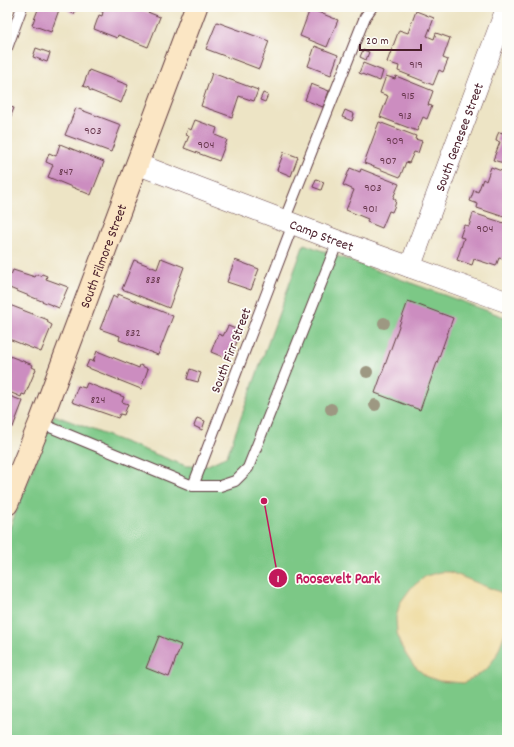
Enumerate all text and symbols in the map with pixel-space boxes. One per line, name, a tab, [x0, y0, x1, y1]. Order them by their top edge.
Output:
scale bar	[360, 26, 421, 52]
text: 20 m	[366, 33, 389, 50]
house number: 919	[409, 57, 423, 74]
street label: South Genesee Street	[431, 80, 490, 195]
house number: 915	[401, 88, 415, 105]
house number: 913	[398, 108, 412, 125]
house number: 903	[84, 123, 102, 140]
house number: 909	[386, 133, 404, 150]
house number: 904	[197, 137, 215, 154]
house number: 907	[380, 153, 397, 170]
house number: 847	[59, 164, 74, 181]
house number: 903	[364, 180, 382, 197]
house number: 901	[363, 201, 377, 218]
street label: South Filmore Street	[76, 202, 133, 312]
street label: Camp Street	[286, 215, 356, 258]
house number: 904	[476, 221, 494, 238]
house number: 838	[146, 272, 161, 289]
street label: South Firr Street	[206, 305, 257, 396]
house number: 832	[125, 325, 141, 342]
house number: 824	[90, 392, 106, 409]
callout: Roosevelt Park	[268, 564, 389, 591]
text: Roosevelt Park	[296, 569, 380, 591]
text: 1	[277, 571, 280, 588]

